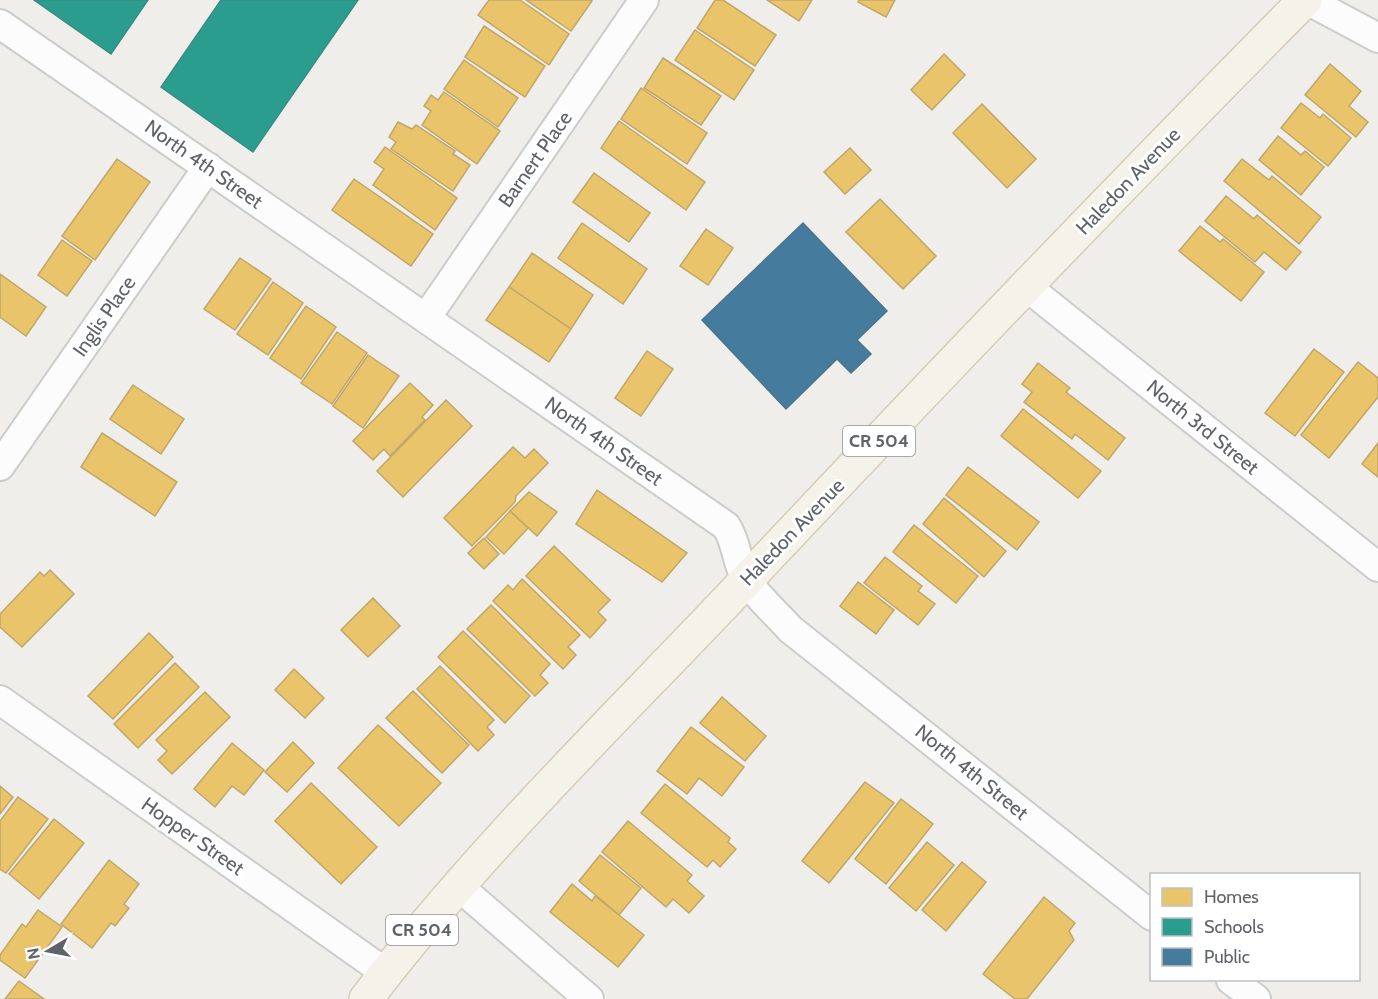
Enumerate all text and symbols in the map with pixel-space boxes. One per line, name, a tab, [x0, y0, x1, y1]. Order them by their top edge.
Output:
street label: Barnert Place	[493, 106, 577, 212]
street label: North 4th Street	[140, 115, 268, 214]
street label: Haledon Avenue	[1071, 122, 1185, 240]
street label: Inglis Place	[68, 271, 140, 361]
street label: North 3rd Street	[1142, 375, 1264, 480]
street label: North 4th Street	[540, 392, 668, 491]
road number: CR 504	[843, 426, 915, 456]
street label: Haledon Avenue	[735, 473, 849, 591]
street label: North 4th Street	[911, 719, 1033, 825]
street label: Hopper Street	[137, 792, 249, 880]
legend	[1150, 873, 1360, 981]
text: Homes	[1204, 886, 1259, 908]
road number: CR 504	[386, 915, 458, 945]
text: Schools	[1204, 916, 1264, 938]
north arrow	[18, 921, 78, 981]
text: N	[23, 946, 44, 961]
text: Public	[1204, 946, 1250, 968]

